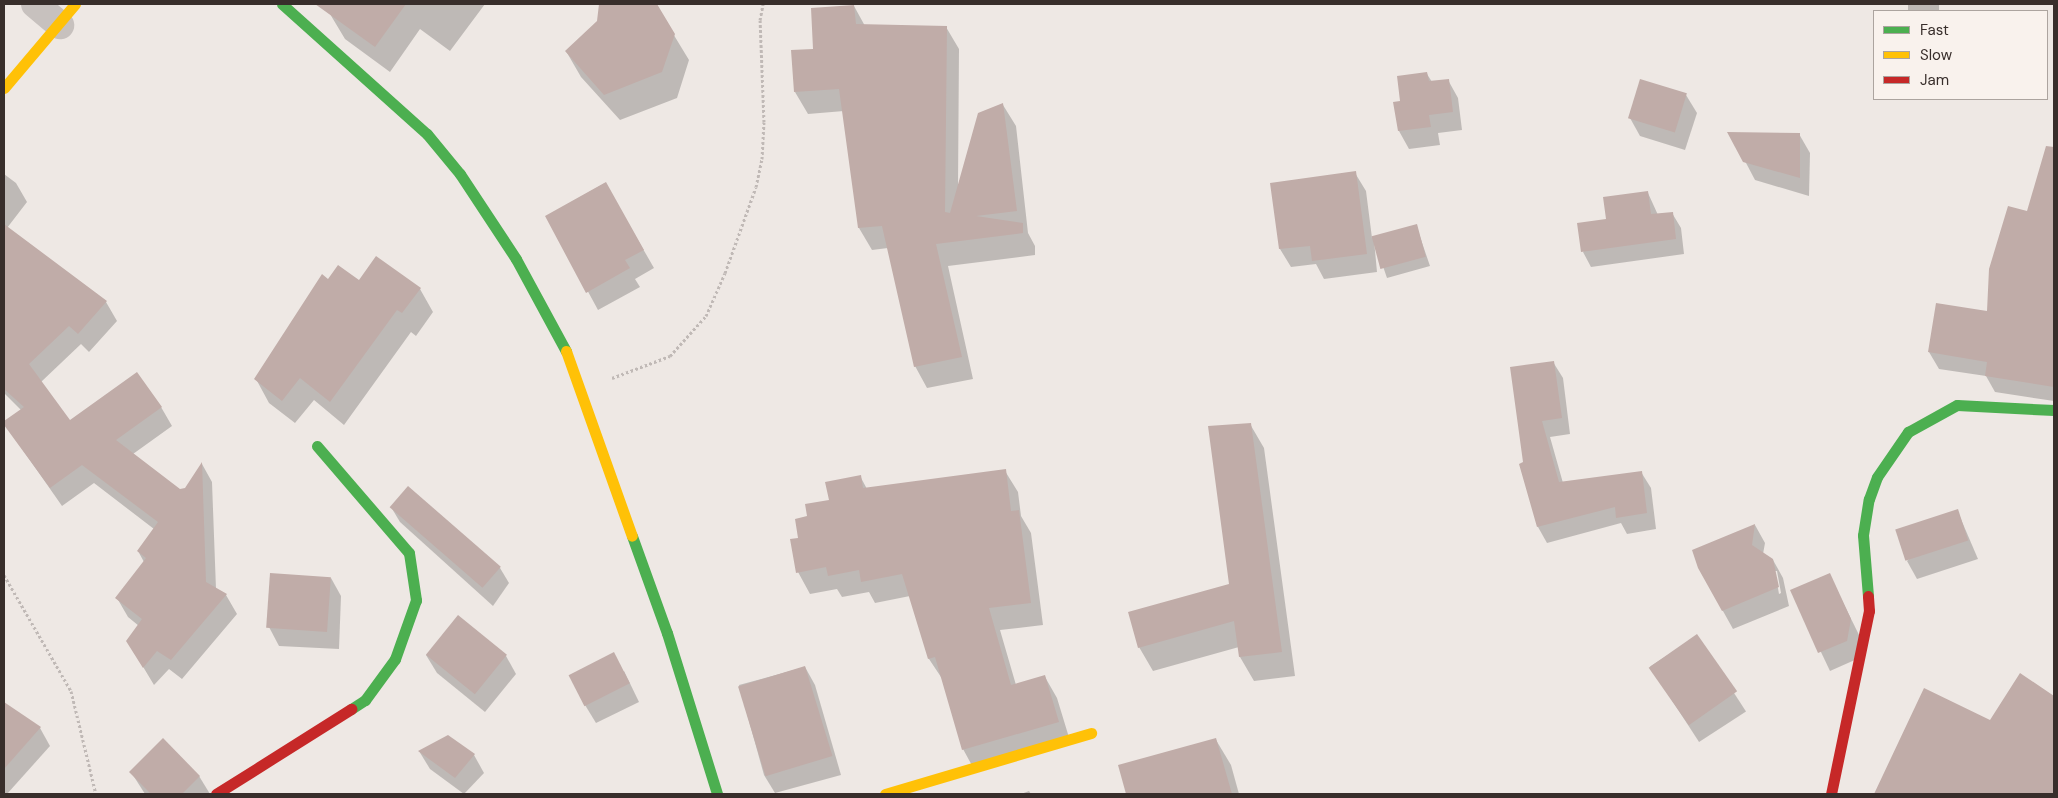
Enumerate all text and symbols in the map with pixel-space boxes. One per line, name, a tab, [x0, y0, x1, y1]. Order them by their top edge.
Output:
legend	[1873, 10, 2048, 100]
text: Fast	[1920, 20, 1949, 40]
text: Slow	[1920, 45, 1952, 65]
text: Jam	[1920, 70, 1949, 90]

